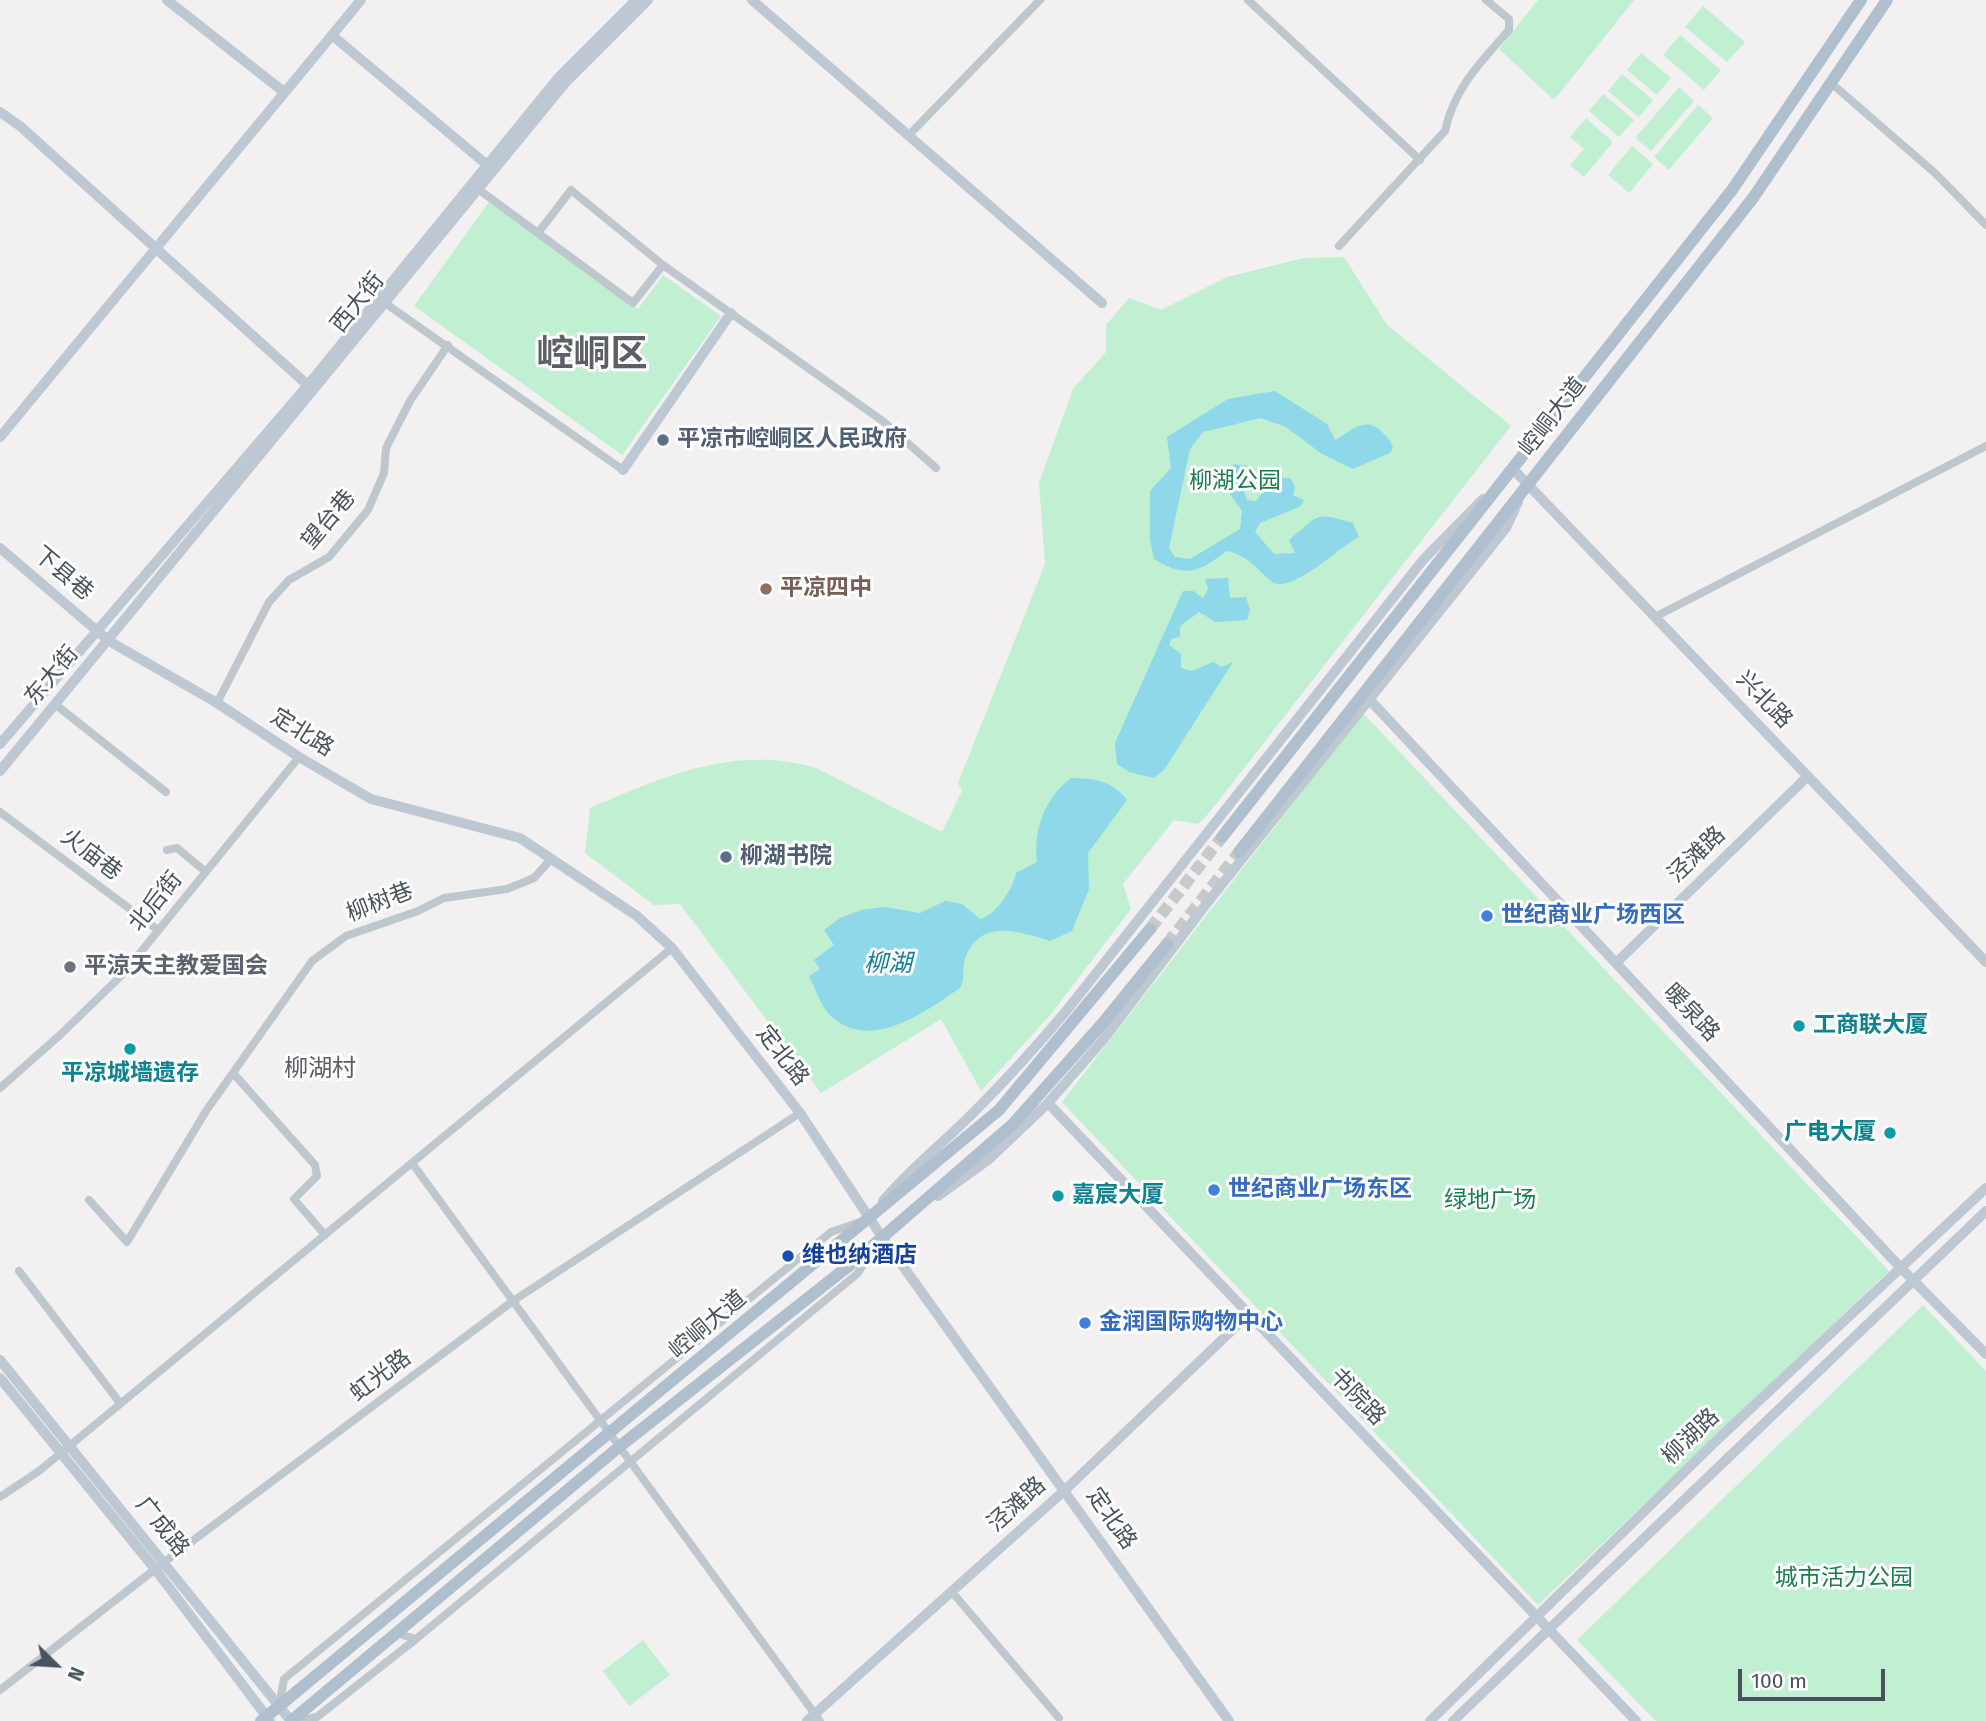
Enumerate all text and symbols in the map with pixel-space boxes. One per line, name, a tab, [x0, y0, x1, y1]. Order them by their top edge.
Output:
street label: 西大街	[326, 268, 390, 338]
district label: 崆峒区	[537, 334, 647, 378]
street label: 崆峒大道	[1514, 372, 1592, 462]
place label: 平凉市崆峒区人民政府	[677, 426, 907, 454]
marker: 平凉市崆峒区人民政府	[655, 432, 671, 448]
park label: 柳湖公园	[1189, 468, 1281, 496]
street label: 望台巷	[296, 485, 362, 555]
street label: 下县巷	[28, 541, 98, 607]
place label: 平凉四中	[780, 575, 872, 603]
marker: 平凉四中	[758, 581, 774, 597]
street label: 东大街	[19, 641, 85, 711]
street label: 兴北路	[1730, 666, 1798, 734]
street label: 定北路	[265, 703, 339, 763]
street label: 泾滩路	[1663, 821, 1731, 889]
street label: 火庙巷	[55, 823, 127, 887]
place label: 柳湖书院	[740, 843, 832, 871]
marker: 柳湖书院	[718, 849, 734, 865]
street label: 北后街	[124, 867, 188, 937]
street label: 柳树巷	[343, 878, 417, 928]
place label: 世纪商业广场西区	[1501, 902, 1685, 930]
marker: 世纪商业广场西区	[1479, 908, 1495, 924]
water label: 柳湖	[864, 950, 912, 978]
place label: 平涼天主教爱国会	[84, 953, 268, 981]
marker: 平涼天主教爱国会	[62, 959, 78, 975]
street label: 暖泉路	[1657, 978, 1725, 1048]
place label: 工商联大厦	[1813, 1012, 1928, 1040]
marker: 工商联大厦	[1791, 1018, 1807, 1034]
street label: 定北路	[750, 1020, 814, 1092]
marker: 平凉城墙遗存	[122, 1041, 138, 1057]
district label: 柳湖村	[284, 1055, 356, 1083]
place label: 平凉城墙遗存	[61, 1060, 199, 1088]
place label: 广电大厦	[1784, 1119, 1876, 1147]
marker: 广电大厦	[1882, 1125, 1898, 1141]
place label: 世纪商业广场东区	[1228, 1176, 1412, 1204]
place label: 嘉宸大厦	[1072, 1182, 1164, 1210]
marker: 世纪商业广场东区	[1206, 1182, 1222, 1198]
park label: 绿地广场	[1444, 1187, 1536, 1215]
marker: 嘉宸大厦	[1050, 1188, 1066, 1204]
place label: 维也纳酒店	[802, 1242, 917, 1270]
marker: 维也纳酒店	[780, 1248, 796, 1264]
street label: 崆峒大道	[664, 1285, 752, 1365]
place label: 金润国际购物中心	[1099, 1309, 1283, 1337]
marker: 金润国际购物中心	[1077, 1315, 1093, 1331]
street label: 虹光路	[345, 1344, 417, 1408]
street label: 书院路	[1323, 1363, 1391, 1431]
street label: 柳湖路	[1657, 1403, 1725, 1471]
street label: 泾滩路	[982, 1472, 1052, 1538]
street label: 定北路	[1080, 1483, 1142, 1555]
street label: 广成路	[130, 1492, 194, 1562]
park label: 城市活力公园	[1775, 1565, 1913, 1593]
north arrow	[21, 1630, 91, 1700]
scale bar	[1741, 1654, 1888, 1698]
text: N	[63, 1663, 89, 1684]
text: 100 m	[1751, 1668, 1807, 1694]

